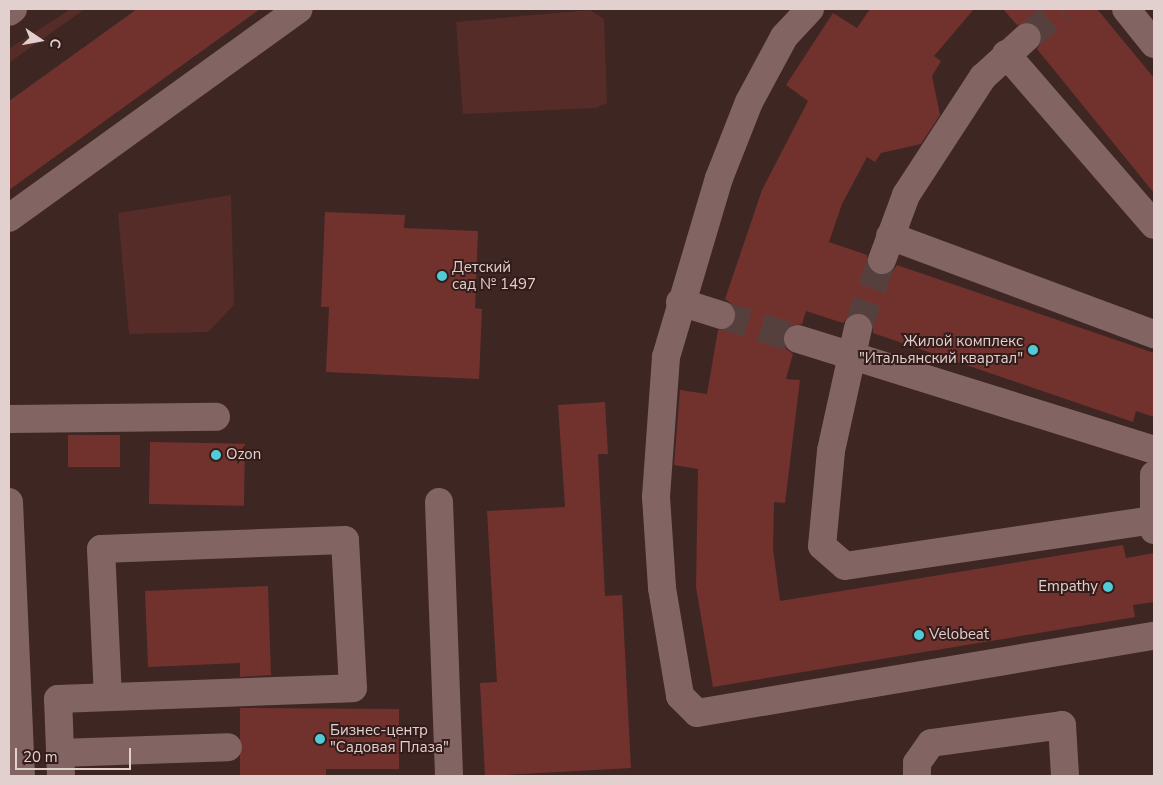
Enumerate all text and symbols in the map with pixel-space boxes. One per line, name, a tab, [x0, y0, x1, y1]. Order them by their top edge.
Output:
north arrow	[15, 15, 65, 65]
text: С	[45, 37, 65, 50]
place label: Детский сад № 1497	[452, 258, 536, 293]
marker: Детский сад № 1497	[436, 270, 448, 282]
place label: Жилой комплекс "Итальянский квартал"	[859, 332, 1023, 367]
marker: Жилой комплекс "Итальянский квартал"	[1027, 344, 1039, 356]
place label: Ozon	[226, 446, 261, 464]
marker: Ozon	[210, 449, 222, 461]
place label: Empathy	[1038, 578, 1098, 596]
marker: Empathy	[1102, 581, 1114, 593]
place label: Velobeat	[929, 626, 989, 644]
marker: Velobeat	[913, 629, 925, 641]
place label: Бизнес-центр "Садовая Плаза"	[330, 721, 449, 756]
marker: Бизнес-центр "Садовая Плаза"	[314, 733, 326, 745]
scale bar	[18, 738, 134, 770]
text: 20 m	[23, 747, 58, 767]

